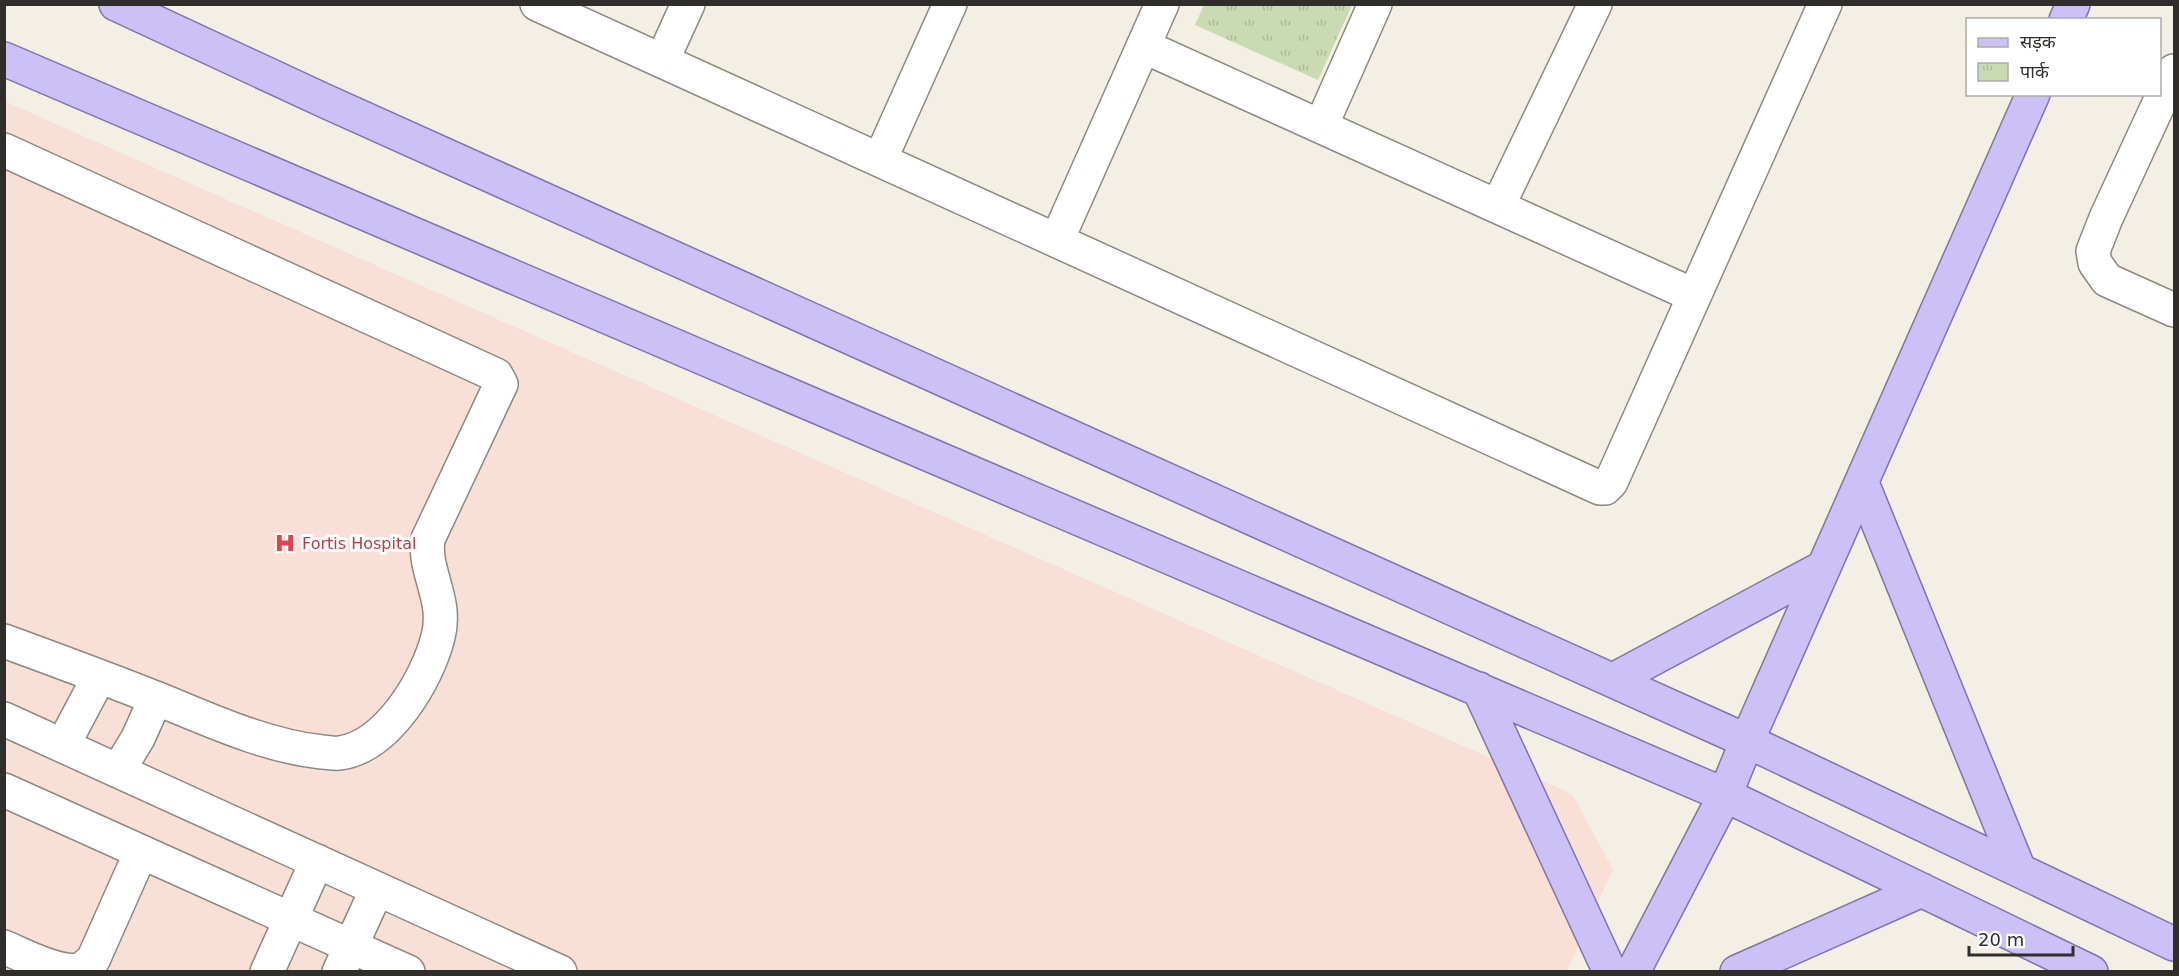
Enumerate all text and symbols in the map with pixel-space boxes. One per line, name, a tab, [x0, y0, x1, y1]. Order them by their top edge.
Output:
legend	[1966, 18, 2161, 96]
text: सड़क	[2020, 31, 2057, 52]
text: पार्क	[2020, 61, 2050, 82]
hospital icon: Fortis Hospital	[273, 531, 297, 555]
place label: Fortis Hospital	[302, 534, 416, 553]
scale bar	[1969, 919, 2072, 957]
text: 20 m	[1978, 929, 2024, 950]

